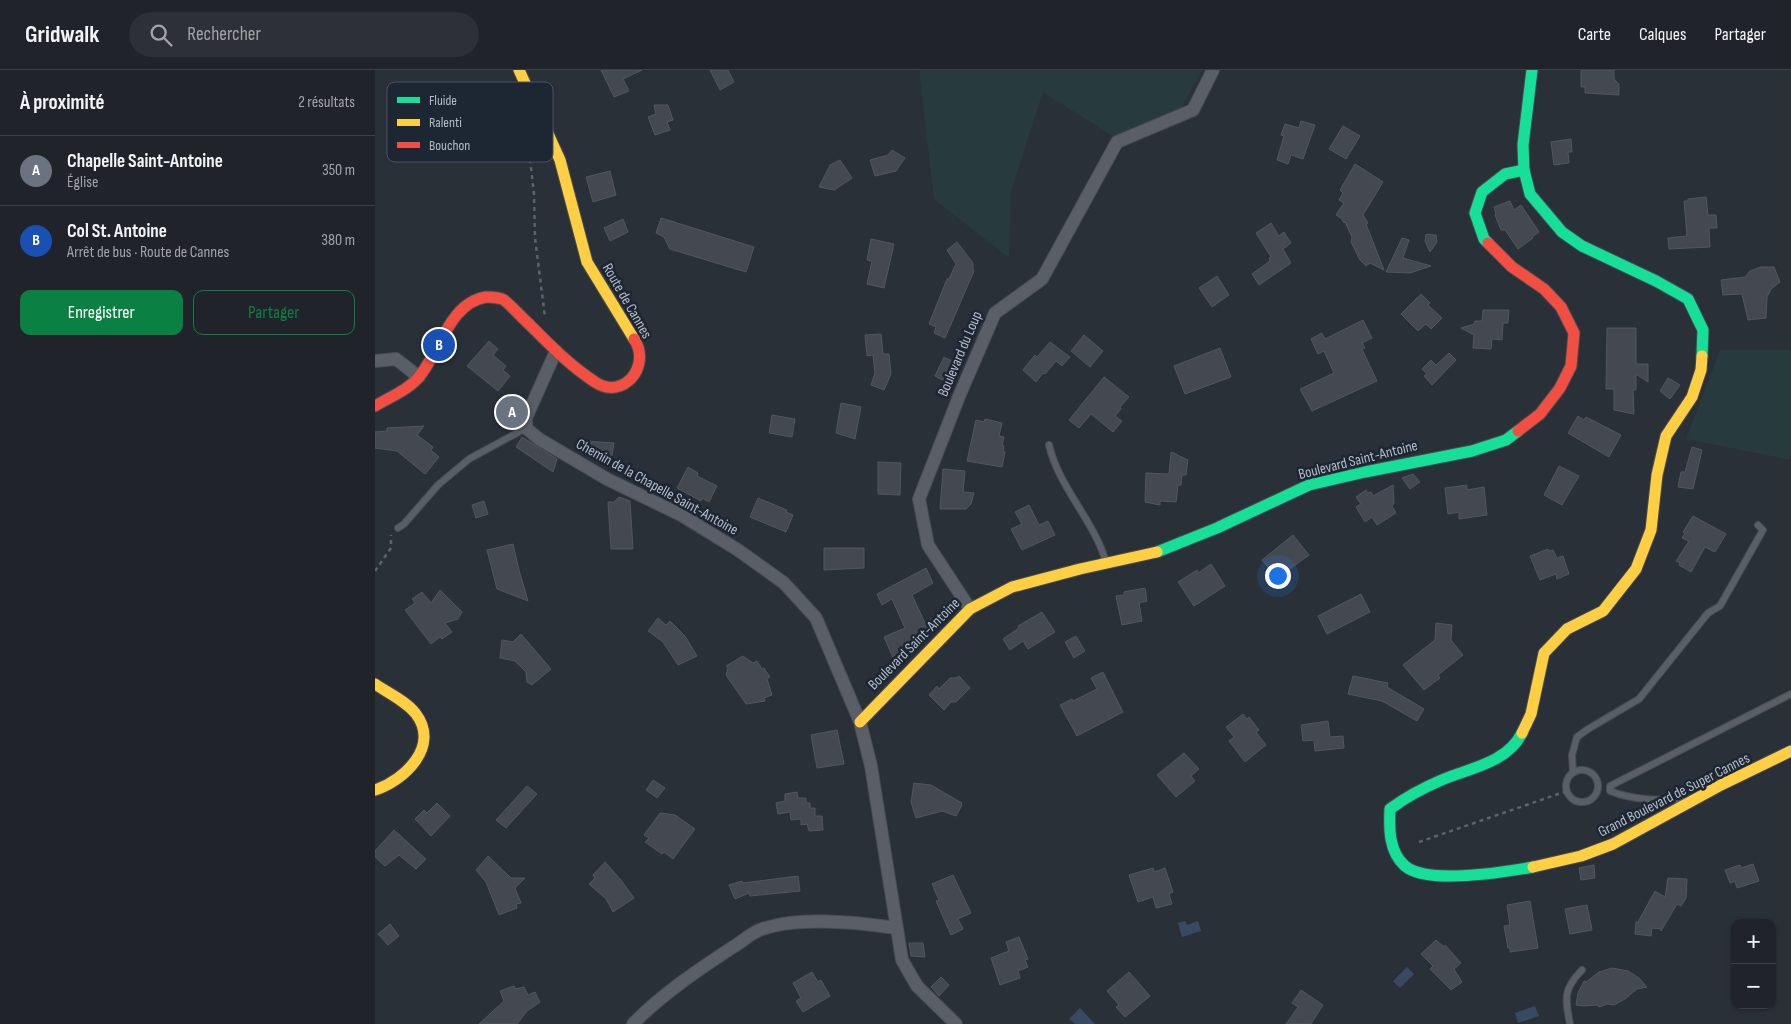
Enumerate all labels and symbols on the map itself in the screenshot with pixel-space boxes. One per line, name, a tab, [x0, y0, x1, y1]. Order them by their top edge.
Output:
legend	[387, 82, 553, 162]
text: Fluide	[429, 92, 457, 109]
text: Ralenti	[429, 114, 462, 131]
text: Bouchon	[429, 137, 470, 154]
street label: Route de Cannes	[598, 260, 656, 342]
street label: Boulevard du Loup	[933, 308, 987, 400]
pin: B	[423, 326, 455, 364]
pin: A	[496, 393, 528, 431]
street label: Chemin de la Chapelle Saint-Antoine	[572, 434, 742, 540]
street label: Boulevard Saint-Antoine	[1296, 436, 1420, 484]
your location	[1265, 563, 1291, 589]
street label: Boulevard Saint-Antoine	[864, 594, 964, 694]
street label: Grand Boulevard de Super Cannes	[1595, 748, 1753, 842]

